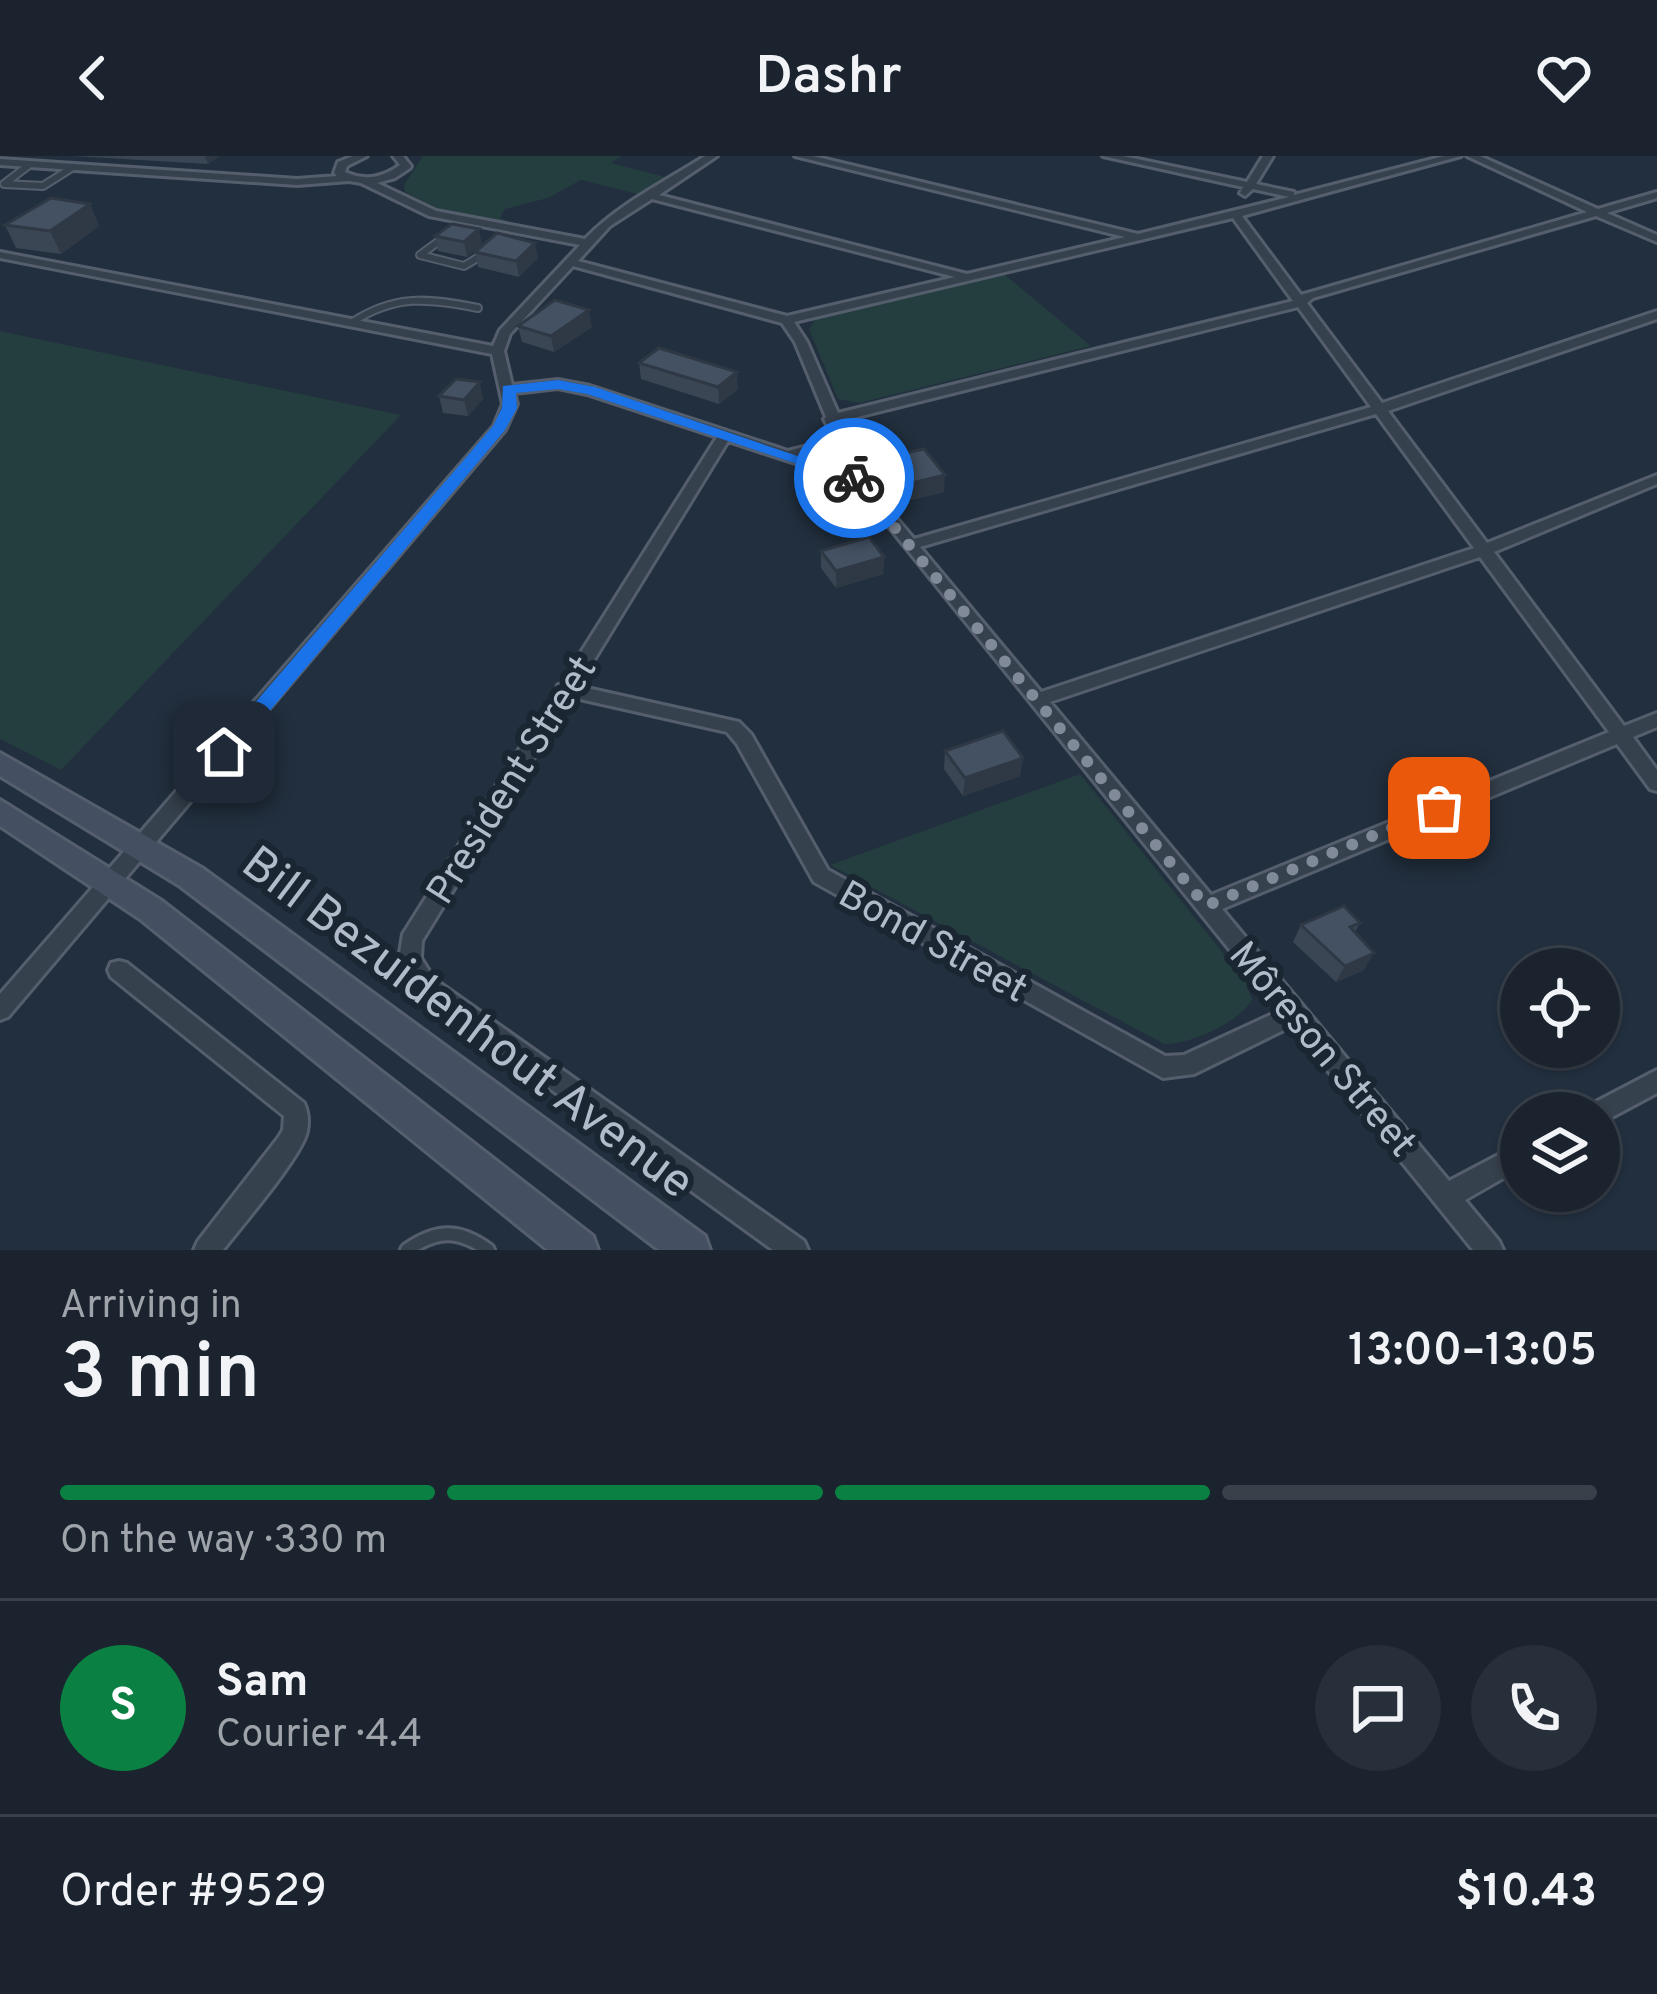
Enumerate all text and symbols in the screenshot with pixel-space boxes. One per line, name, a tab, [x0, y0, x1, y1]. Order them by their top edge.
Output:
text: Dashr	[755, 44, 902, 113]
icon: back	[60, 45, 126, 111]
icon: heart	[1531, 45, 1597, 111]
courier	[794, 418, 914, 538]
icon: bike	[821, 445, 887, 511]
street label: President Street	[418, 648, 610, 915]
pin	[173, 701, 275, 803]
icon: home	[191, 719, 257, 785]
pin	[1388, 757, 1490, 859]
icon: bag	[1406, 775, 1472, 841]
street label: Bill Bezuidenhout Avenue	[228, 835, 704, 1215]
street label: Bond Street	[829, 872, 1035, 1016]
street label: Môreson Street	[1216, 933, 1425, 1169]
map controls	[1500, 948, 1620, 1212]
button: locate	[1500, 948, 1620, 1068]
button: layers	[1500, 1092, 1620, 1212]
text: Arriving in	[60, 1283, 242, 1332]
text: 13:00–13:05	[1348, 1324, 1597, 1381]
text: 3 min	[60, 1327, 260, 1426]
text: On the way · 330 m	[60, 1518, 387, 1567]
button: chat	[1315, 1645, 1441, 1771]
button: phone	[1471, 1645, 1597, 1771]
text: Sam	[216, 1655, 308, 1712]
text: S	[109, 1679, 137, 1736]
text: Courier · 4.4	[216, 1712, 422, 1761]
text: Order #9529	[60, 1865, 327, 1922]
text: $10.43	[1455, 1865, 1597, 1922]

